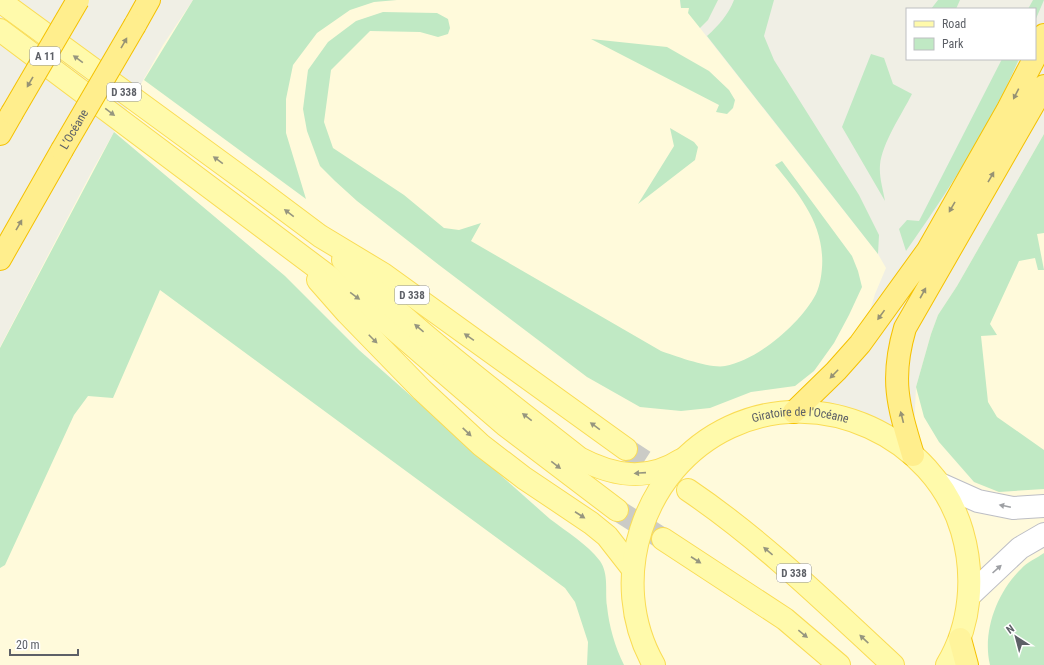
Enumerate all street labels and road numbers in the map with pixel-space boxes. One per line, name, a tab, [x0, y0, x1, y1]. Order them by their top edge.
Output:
road number: A 11	[30, 47, 60, 65]
road number: D 338	[107, 83, 141, 101]
street label: L’Océane	[57, 107, 91, 152]
road number: D 338	[395, 286, 429, 304]
street label: Giratoire de l'Océane	[750, 405, 851, 426]
road number: D 338	[777, 564, 811, 582]

